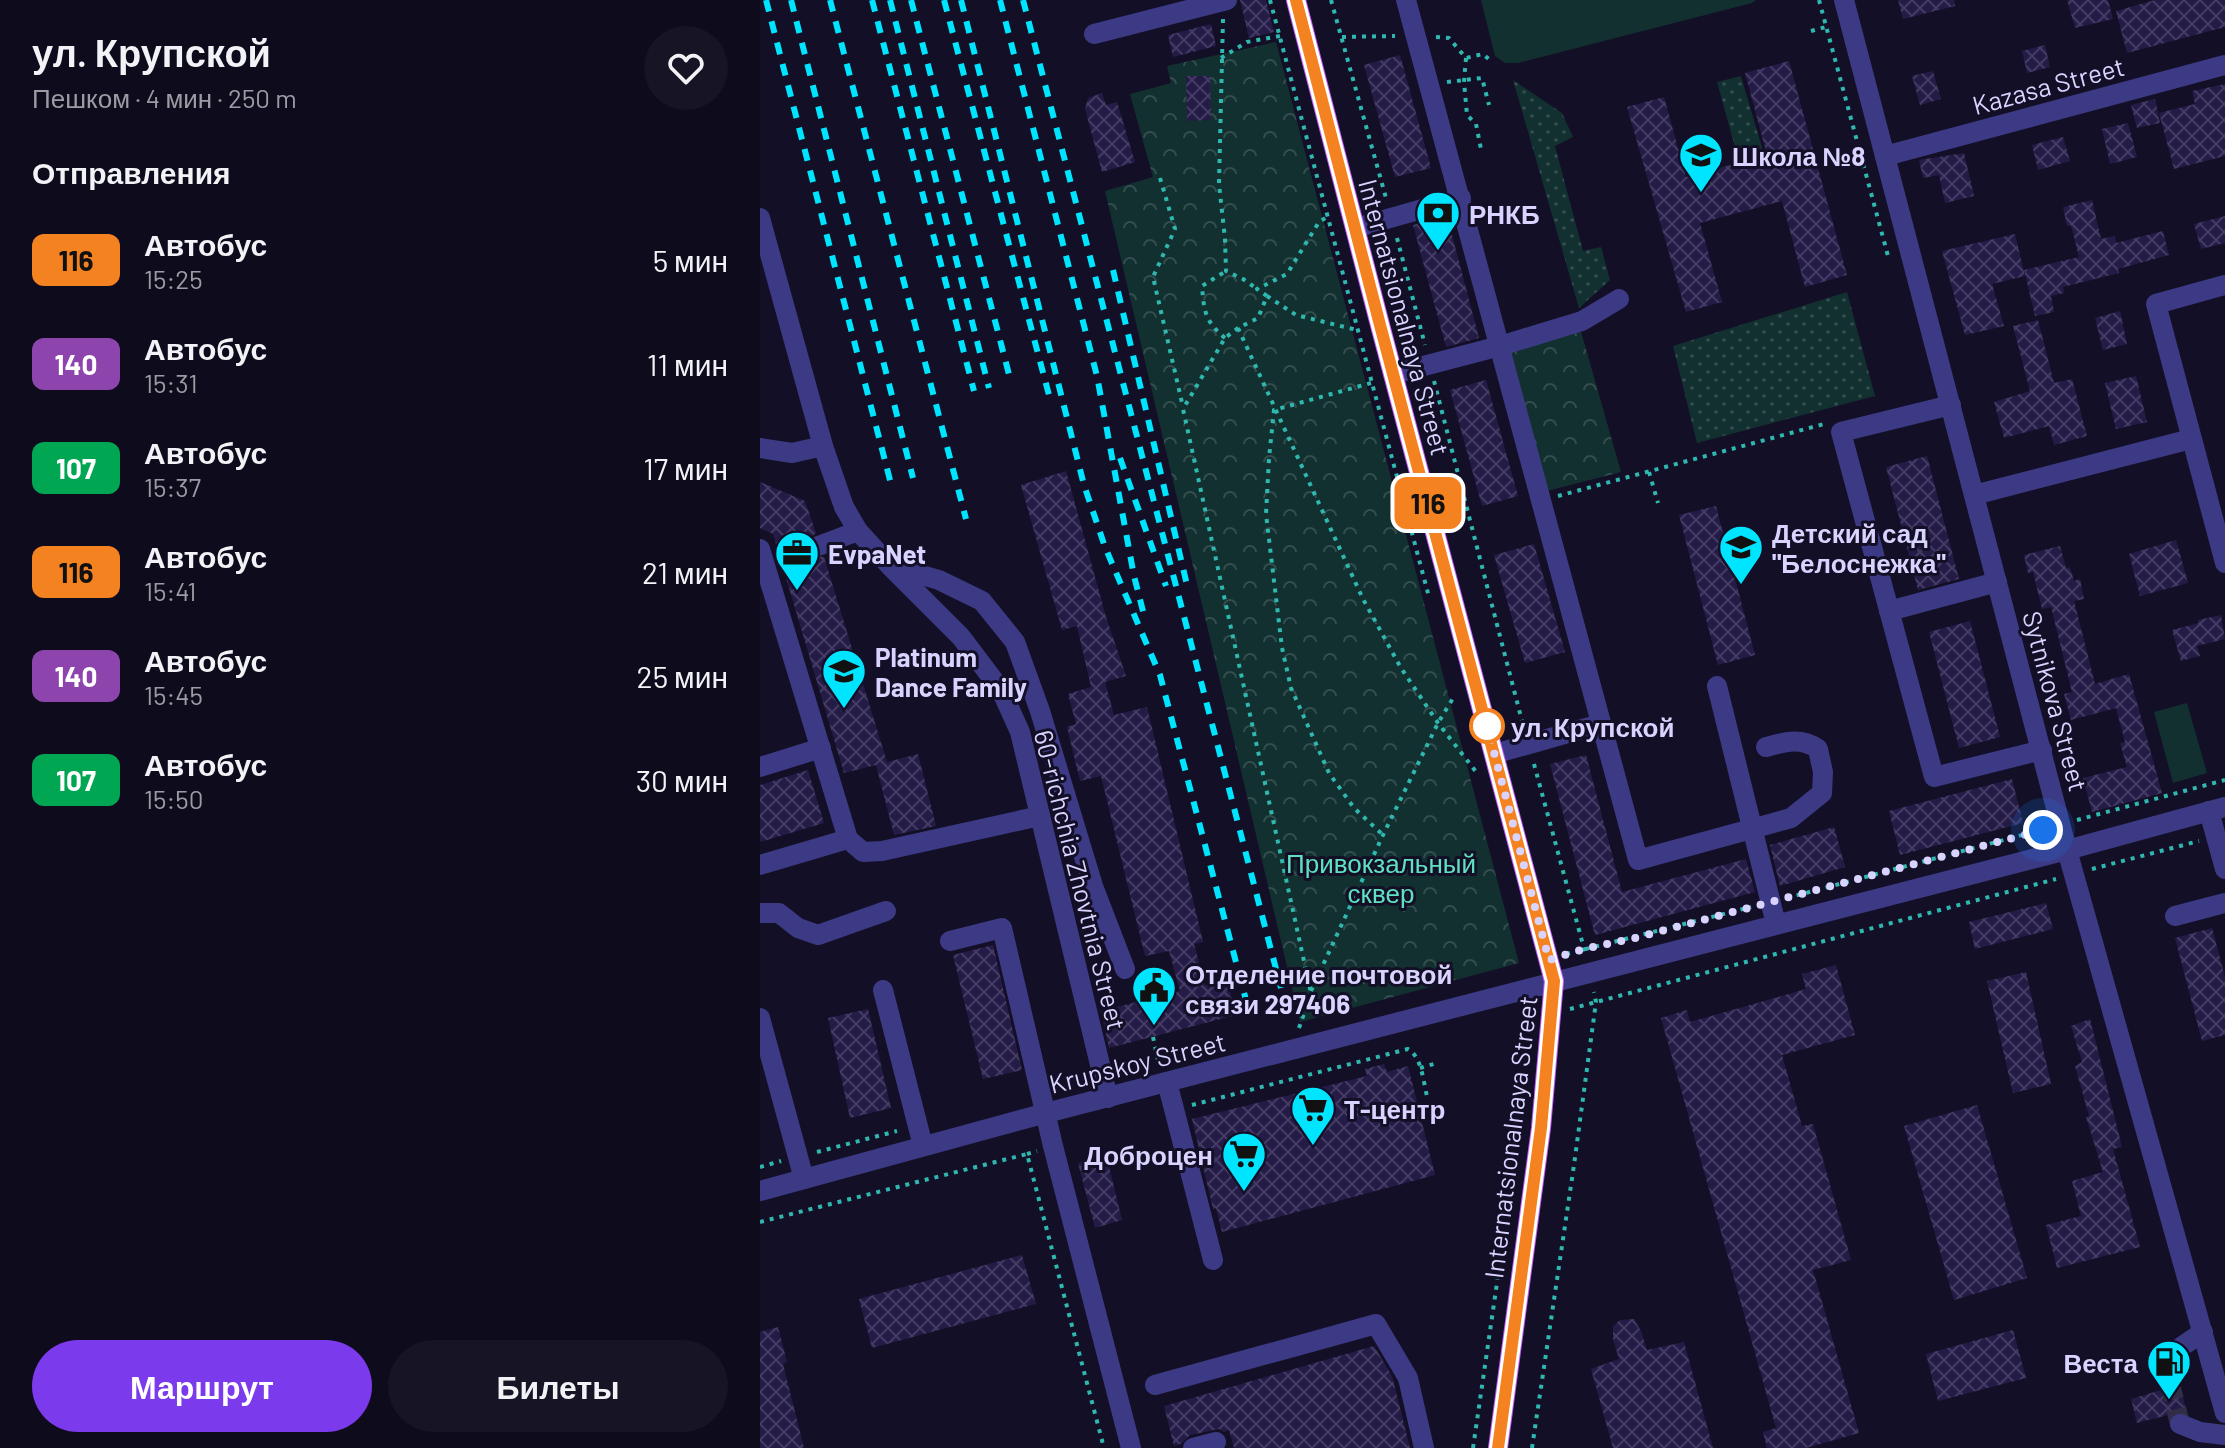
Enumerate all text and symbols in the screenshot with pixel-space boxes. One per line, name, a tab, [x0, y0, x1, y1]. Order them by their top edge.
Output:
button: heart	[644, 26, 728, 110]
text: ул. Крупской	[32, 29, 271, 75]
street label: Kazasa Street	[1969, 50, 2127, 120]
text: Пешком · 4 мин · 250 m	[32, 82, 297, 113]
school or university icon: Школа №8	[1677, 131, 1725, 194]
place label: Школа №8	[1732, 140, 1865, 171]
text: Отправления	[32, 154, 231, 190]
street label: Internatsionalnaya Street	[1353, 175, 1457, 459]
bank icon: РНКБ	[1414, 189, 1462, 252]
place label: РНКБ	[1469, 198, 1540, 229]
text: Автобус	[144, 226, 267, 262]
text: 5 мин	[653, 242, 728, 278]
text: 116	[58, 243, 94, 277]
text: 15:25	[144, 263, 203, 294]
text: Автобус	[144, 330, 267, 366]
text: 11 мин	[647, 346, 728, 382]
text: 140	[55, 347, 97, 381]
text: 15:31	[144, 367, 198, 398]
text: Автобус	[144, 434, 267, 470]
text: 17 мин	[643, 450, 728, 486]
text: 107	[56, 451, 96, 485]
text: 15:37	[144, 471, 201, 502]
line badge: 116	[1382, 477, 1474, 529]
text: 116	[1410, 486, 1446, 520]
place label: Детский сад "Белоснежка"	[1772, 517, 1946, 578]
school or university icon: Детский сад "Белоснежка"	[1717, 523, 1765, 586]
office icon: EvpaNet	[773, 529, 821, 592]
text: Автобус	[144, 538, 267, 574]
place label: EvpaNet	[828, 538, 926, 569]
text: 21 мин	[642, 554, 728, 590]
text: 116	[58, 555, 94, 589]
text: 15:41	[144, 575, 196, 606]
street label: Sytnikova Street	[2017, 608, 2095, 794]
place label: Platinum Dance Family	[875, 641, 1027, 702]
text: Автобус	[144, 642, 267, 678]
school or university icon: Platinum Dance Family	[820, 647, 868, 710]
text: 25 мин	[637, 658, 728, 694]
text: 140	[55, 659, 97, 693]
text: 15:45	[144, 679, 203, 710]
marker: ул. Крупской	[1470, 709, 1504, 743]
place label: ул. Крупской	[1511, 711, 1674, 742]
street label: 60-richchia Zhovtnia Street	[1029, 727, 1133, 1033]
text: Автобус	[144, 746, 267, 782]
text: 30 мин	[636, 762, 728, 798]
text: 107	[56, 763, 96, 797]
text: 15:50	[144, 783, 203, 814]
your location	[2023, 810, 2063, 850]
park label: Привокзальный сквер	[1286, 847, 1476, 908]
place label: Отделение почтовой связи 297406	[1185, 958, 1452, 1019]
public building icon: Отделение почтовой связи 297406	[1130, 964, 1178, 1027]
street label: Internatsionalnaya Street	[1477, 994, 1543, 1280]
street label: Krupskoy Street	[1046, 1025, 1228, 1099]
supermarket icon: Т-центр	[1289, 1084, 1337, 1147]
place label: Т-центр	[1344, 1093, 1445, 1124]
supermarket icon: Доброцен	[1220, 1130, 1268, 1193]
place label: Доброцен	[1084, 1139, 1213, 1170]
fuel station icon: Веста	[2145, 1338, 2193, 1401]
button: Маршрут	[32, 1340, 372, 1432]
button: Билеты	[388, 1340, 728, 1432]
place label: Веста	[2063, 1347, 2139, 1378]

